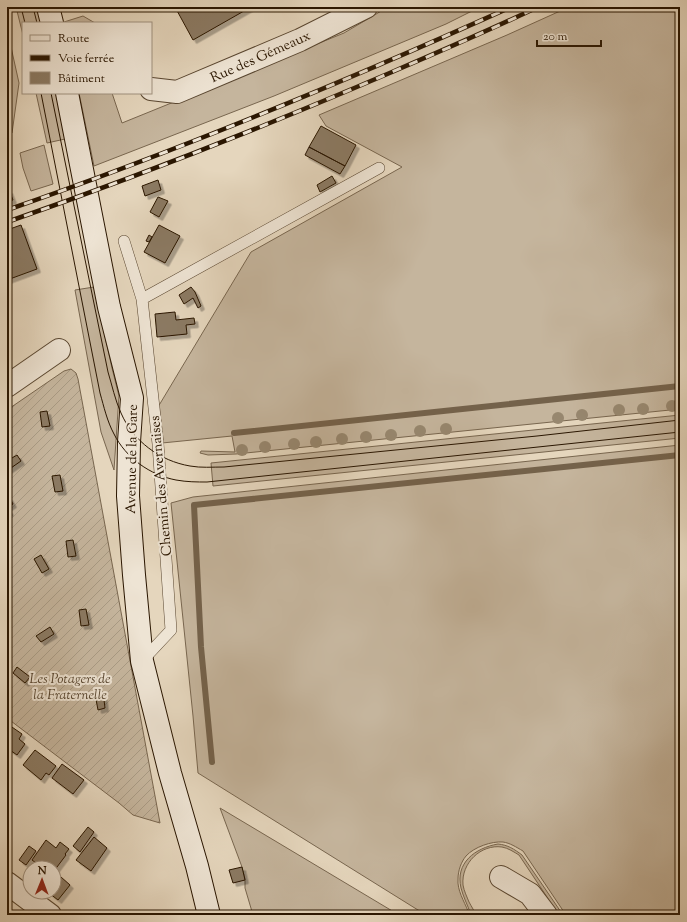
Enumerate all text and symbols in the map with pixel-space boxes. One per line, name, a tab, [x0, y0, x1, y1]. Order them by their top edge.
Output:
legend	[22, 22, 152, 94]
scale bar	[537, 22, 601, 48]
street label: Rue des Gémeaux	[207, 27, 314, 89]
text: 20 m	[543, 28, 568, 46]
text: Route	[58, 30, 90, 48]
text: Voie ferrée	[58, 50, 115, 68]
text: Bâtiment	[58, 70, 105, 88]
street label: Avenue de la Gare	[122, 404, 144, 514]
street label: Chemin des Avernaises	[146, 415, 178, 557]
park label: Les Potagers de la Fraternelle	[29, 670, 111, 706]
north arrow	[22, 860, 62, 900]
text: N	[37, 863, 47, 879]

